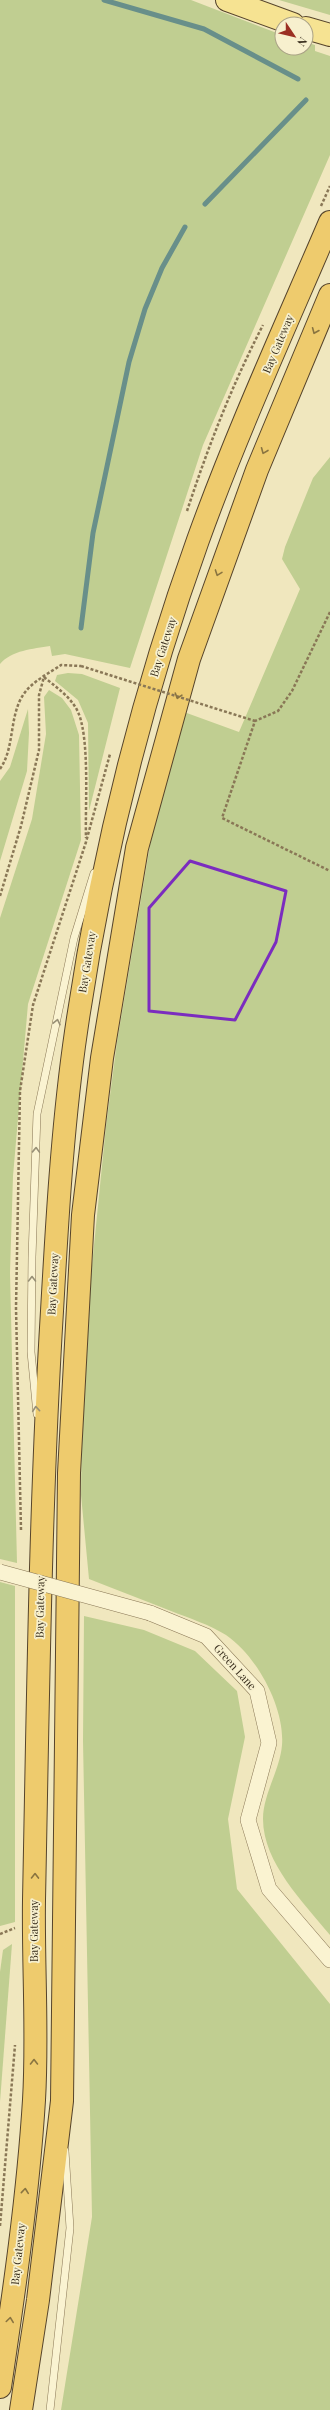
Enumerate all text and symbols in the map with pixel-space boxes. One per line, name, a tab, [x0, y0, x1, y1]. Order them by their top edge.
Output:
north arrow	[274, 16, 314, 56]
text: N	[294, 34, 311, 50]
street label: Bay Gateway	[258, 312, 297, 375]
one-way arrow	[311, 328, 319, 335]
one-way arrow	[261, 448, 269, 455]
one-way arrow	[215, 569, 223, 576]
street label: Bay Gateway	[146, 615, 179, 679]
one-way arrow	[174, 692, 183, 699]
street label: Bay Gateway	[74, 930, 99, 994]
one-way arrow	[52, 1018, 60, 1025]
one-way arrow	[32, 1147, 40, 1153]
street label: Bay Gateway	[43, 1252, 62, 1315]
one-way arrow	[28, 1276, 36, 1282]
one-way arrow	[32, 1406, 41, 1412]
street label: Bay Gateway	[31, 1575, 48, 1638]
street label: Green Lane	[211, 1640, 260, 1693]
one-way arrow	[30, 1873, 39, 1879]
street label: Bay Gateway	[26, 1899, 41, 1962]
one-way arrow	[30, 2059, 38, 2065]
one-way arrow	[20, 2188, 29, 2194]
street label: Bay Gateway	[7, 2222, 28, 2286]
one-way arrow	[5, 2317, 14, 2323]

